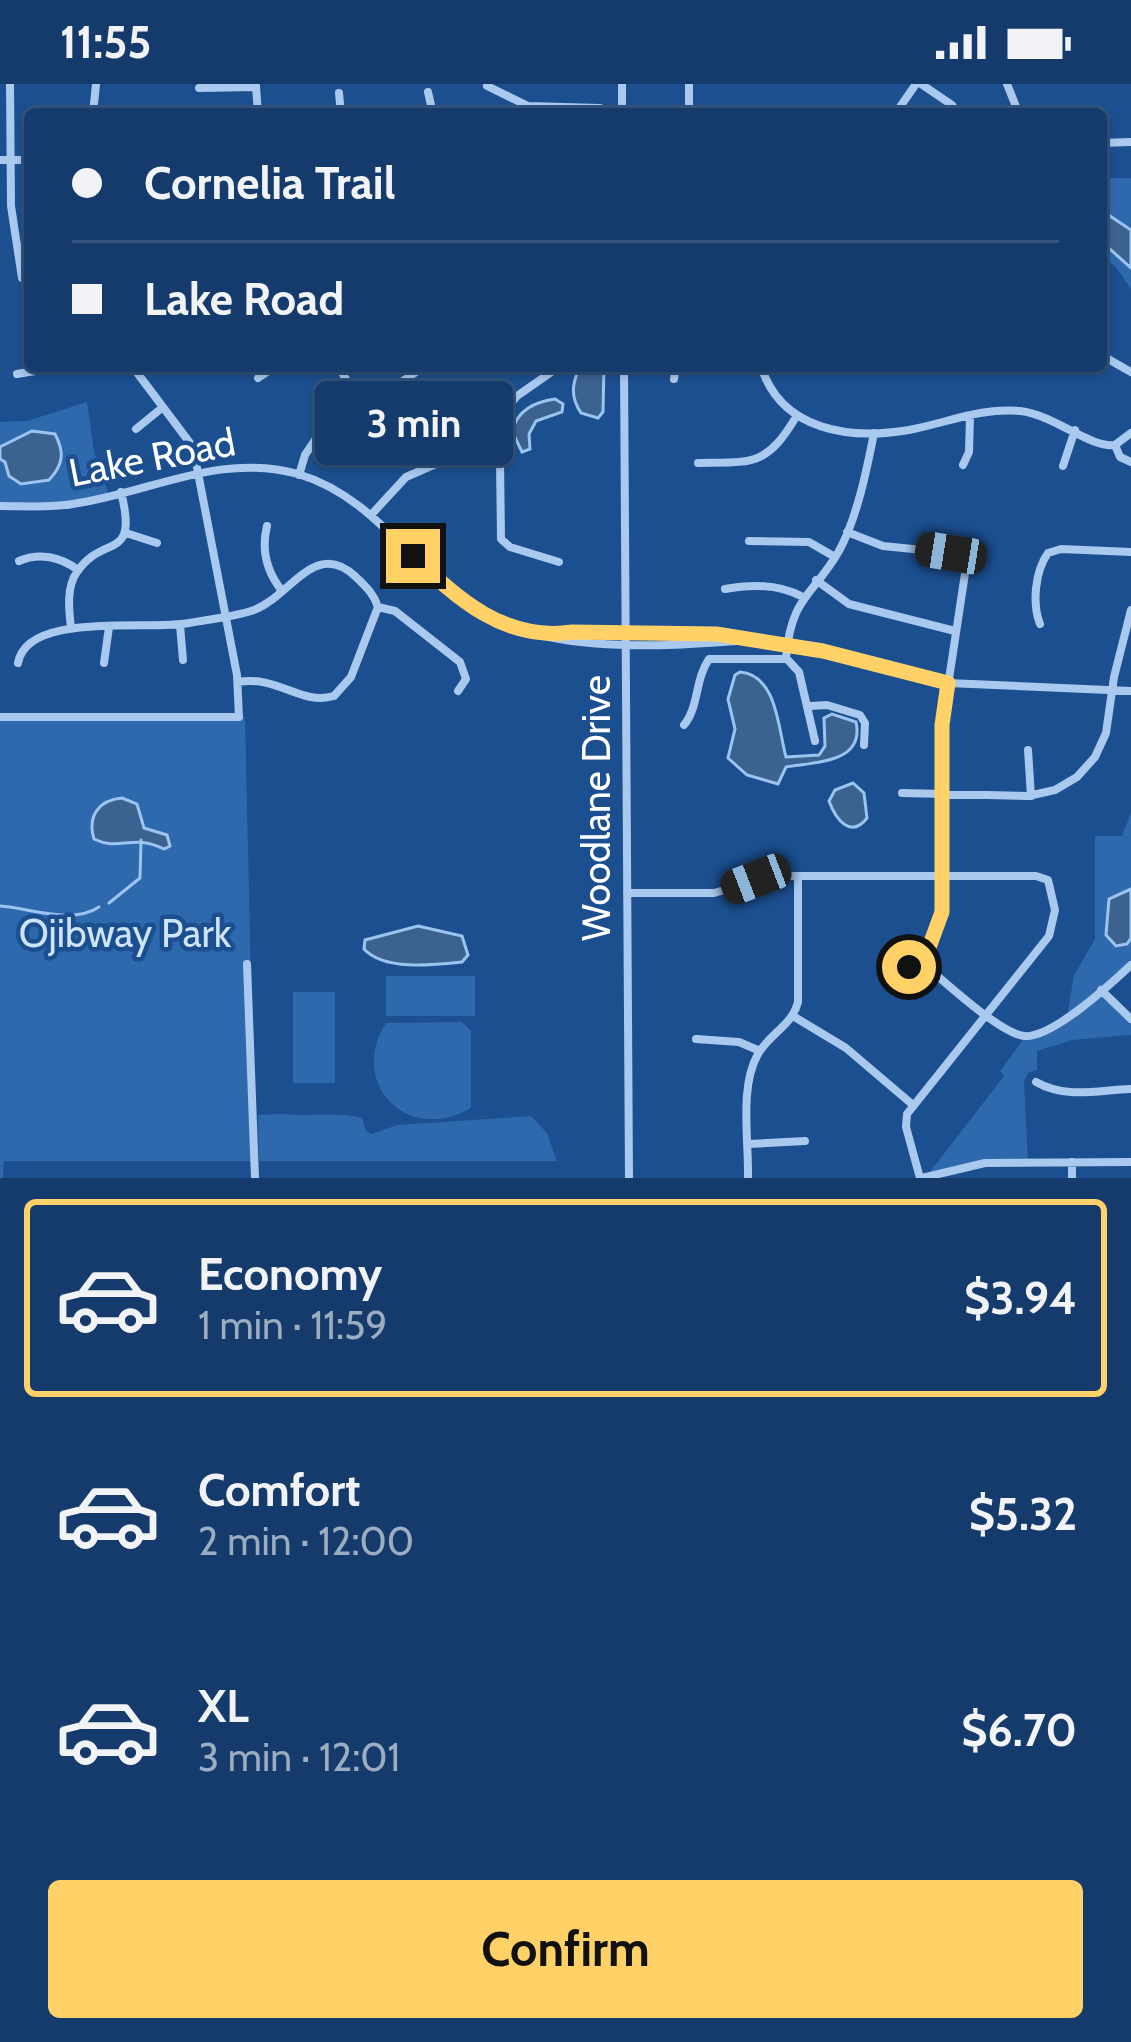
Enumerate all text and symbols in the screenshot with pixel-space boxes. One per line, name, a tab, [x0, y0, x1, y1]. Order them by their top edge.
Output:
text: 11:55	[60, 15, 152, 69]
text: Cornelia Trail	[144, 156, 395, 210]
text: Lake Road	[144, 272, 344, 326]
callout: 3 min	[314, 382, 512, 466]
text: 3 min	[367, 399, 461, 447]
street label: Lake Road	[65, 417, 239, 497]
route end	[386, 529, 440, 583]
car	[913, 530, 989, 576]
street label: Woodlane Drive	[572, 675, 620, 941]
car	[716, 849, 796, 909]
park label: Ojibway Park	[19, 909, 232, 957]
route start	[882, 940, 936, 994]
icon: car	[54, 1244, 162, 1352]
text: Economy	[198, 1247, 382, 1301]
text: $3.94	[964, 1271, 1077, 1325]
text: 1 min · 11:59	[198, 1301, 387, 1349]
icon: car	[54, 1460, 162, 1568]
text: Comfort	[198, 1463, 361, 1517]
text: $5.32	[969, 1487, 1077, 1541]
text: 2 min · 12:00	[198, 1517, 414, 1565]
icon: car	[54, 1676, 162, 1784]
text: XL	[198, 1679, 249, 1733]
text: $6.70	[961, 1703, 1077, 1757]
text: 3 min · 12:01	[198, 1733, 400, 1781]
button: Confirm	[48, 1880, 1083, 2018]

